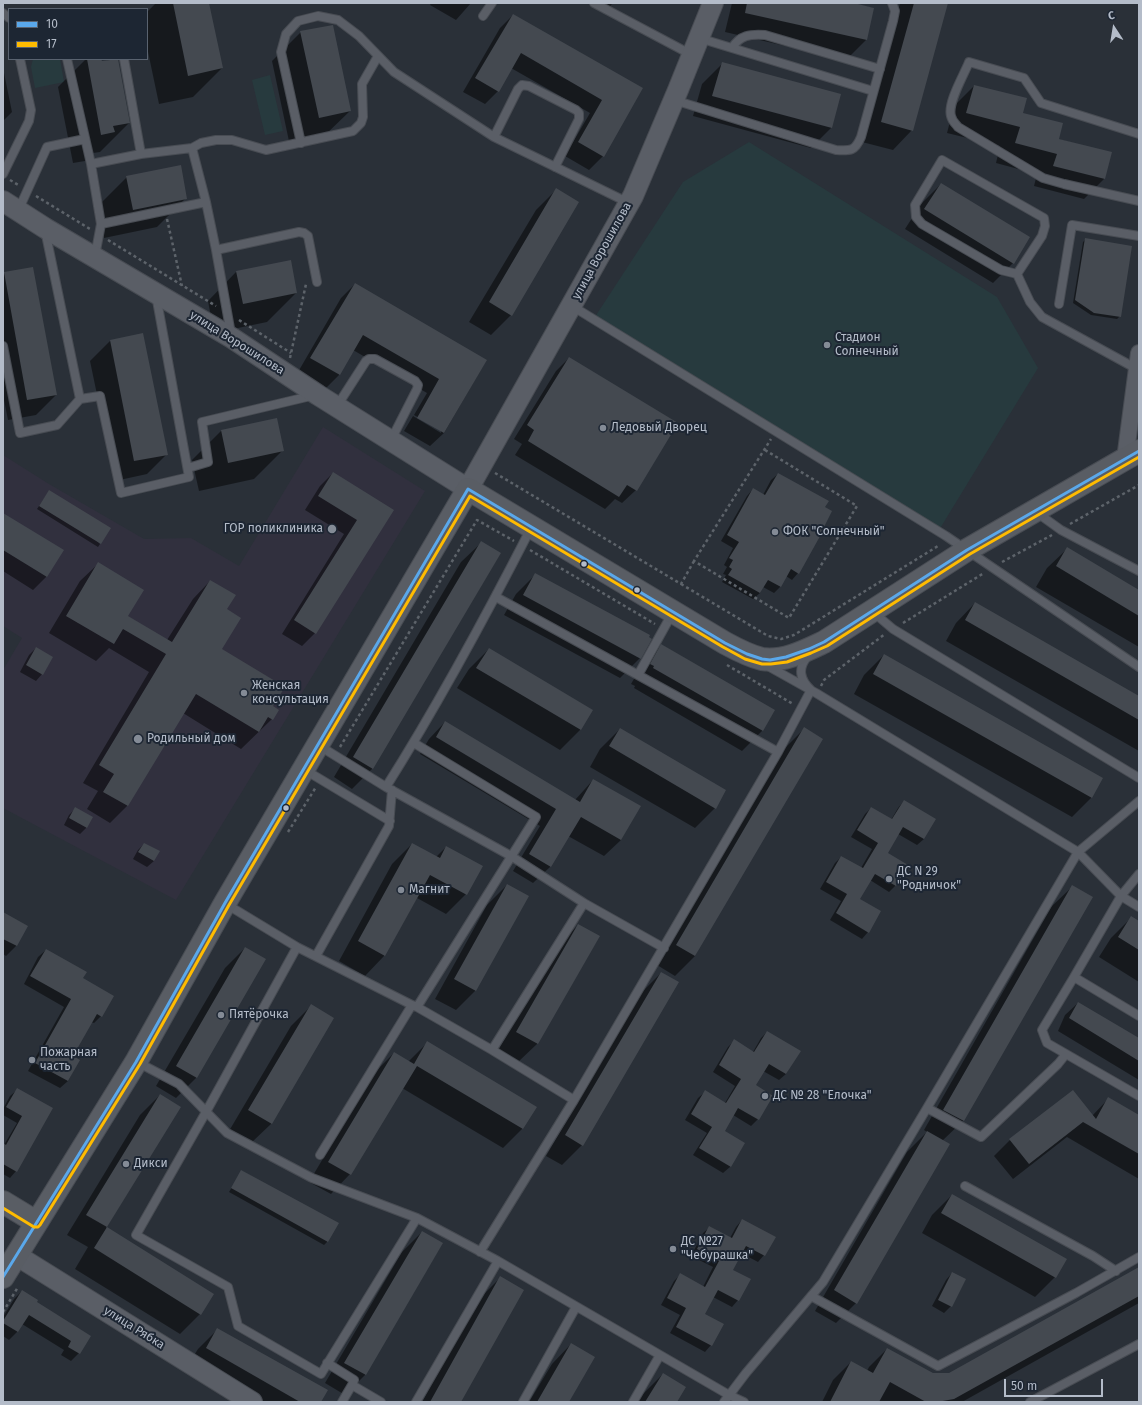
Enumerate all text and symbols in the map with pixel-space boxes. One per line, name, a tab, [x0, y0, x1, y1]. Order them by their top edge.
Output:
legend	[8, 8, 148, 60]
north arrow	[1094, 8, 1134, 48]
text: С	[1107, 9, 1116, 23]
text: 10	[46, 17, 58, 31]
text: 17	[46, 37, 57, 51]
street label: улица Ворошилова	[569, 200, 635, 302]
street label: улица Ворошилова	[187, 308, 287, 378]
place label: Стадион Солнечный	[835, 331, 899, 359]
marker: Стадион Солнечный	[822, 340, 832, 350]
place label: Ледовый Дворец	[611, 421, 707, 435]
marker: Ледовый Дворец	[598, 423, 608, 433]
place label: ГОР поликлиника	[224, 522, 323, 536]
marker: ГОР поликлиника	[326, 523, 338, 535]
place label: ФОК "Солнечный"	[783, 525, 885, 539]
marker: ФОК "Солнечный"	[770, 527, 780, 537]
unlabelled marker	[579, 559, 589, 569]
unlabelled marker	[632, 585, 642, 595]
place label: Женская консультация	[252, 679, 329, 707]
marker: Женская консультация	[239, 688, 249, 698]
place label: Родильный дом	[147, 732, 236, 746]
marker: Родильный дом	[132, 733, 144, 745]
unlabelled marker	[281, 803, 291, 813]
place label: ДС N 29 "Родничок"	[897, 865, 961, 893]
marker: ДС N 29 "Родничок"	[884, 874, 894, 884]
place label: Магнит	[409, 883, 450, 897]
marker: Магнит	[396, 885, 406, 895]
place label: Пятёрочка	[229, 1008, 289, 1022]
marker: Пятёрочка	[216, 1010, 226, 1020]
place label: Пожарная часть	[40, 1046, 97, 1074]
marker: Пожарная часть	[27, 1055, 37, 1065]
place label: ДС № 28 "Елочка"	[773, 1089, 872, 1103]
marker: ДС № 28 "Елочка"	[760, 1091, 770, 1101]
place label: Дикси	[134, 1157, 168, 1171]
marker: Дикси	[121, 1159, 131, 1169]
place label: ДС №27 "Чебурашка"	[681, 1235, 753, 1263]
marker: ДС №27 "Чебурашка"	[668, 1244, 678, 1254]
street label: улица Рябка	[101, 1304, 167, 1352]
scale bar	[1006, 1371, 1105, 1397]
text: 50 m	[1011, 1379, 1037, 1393]

